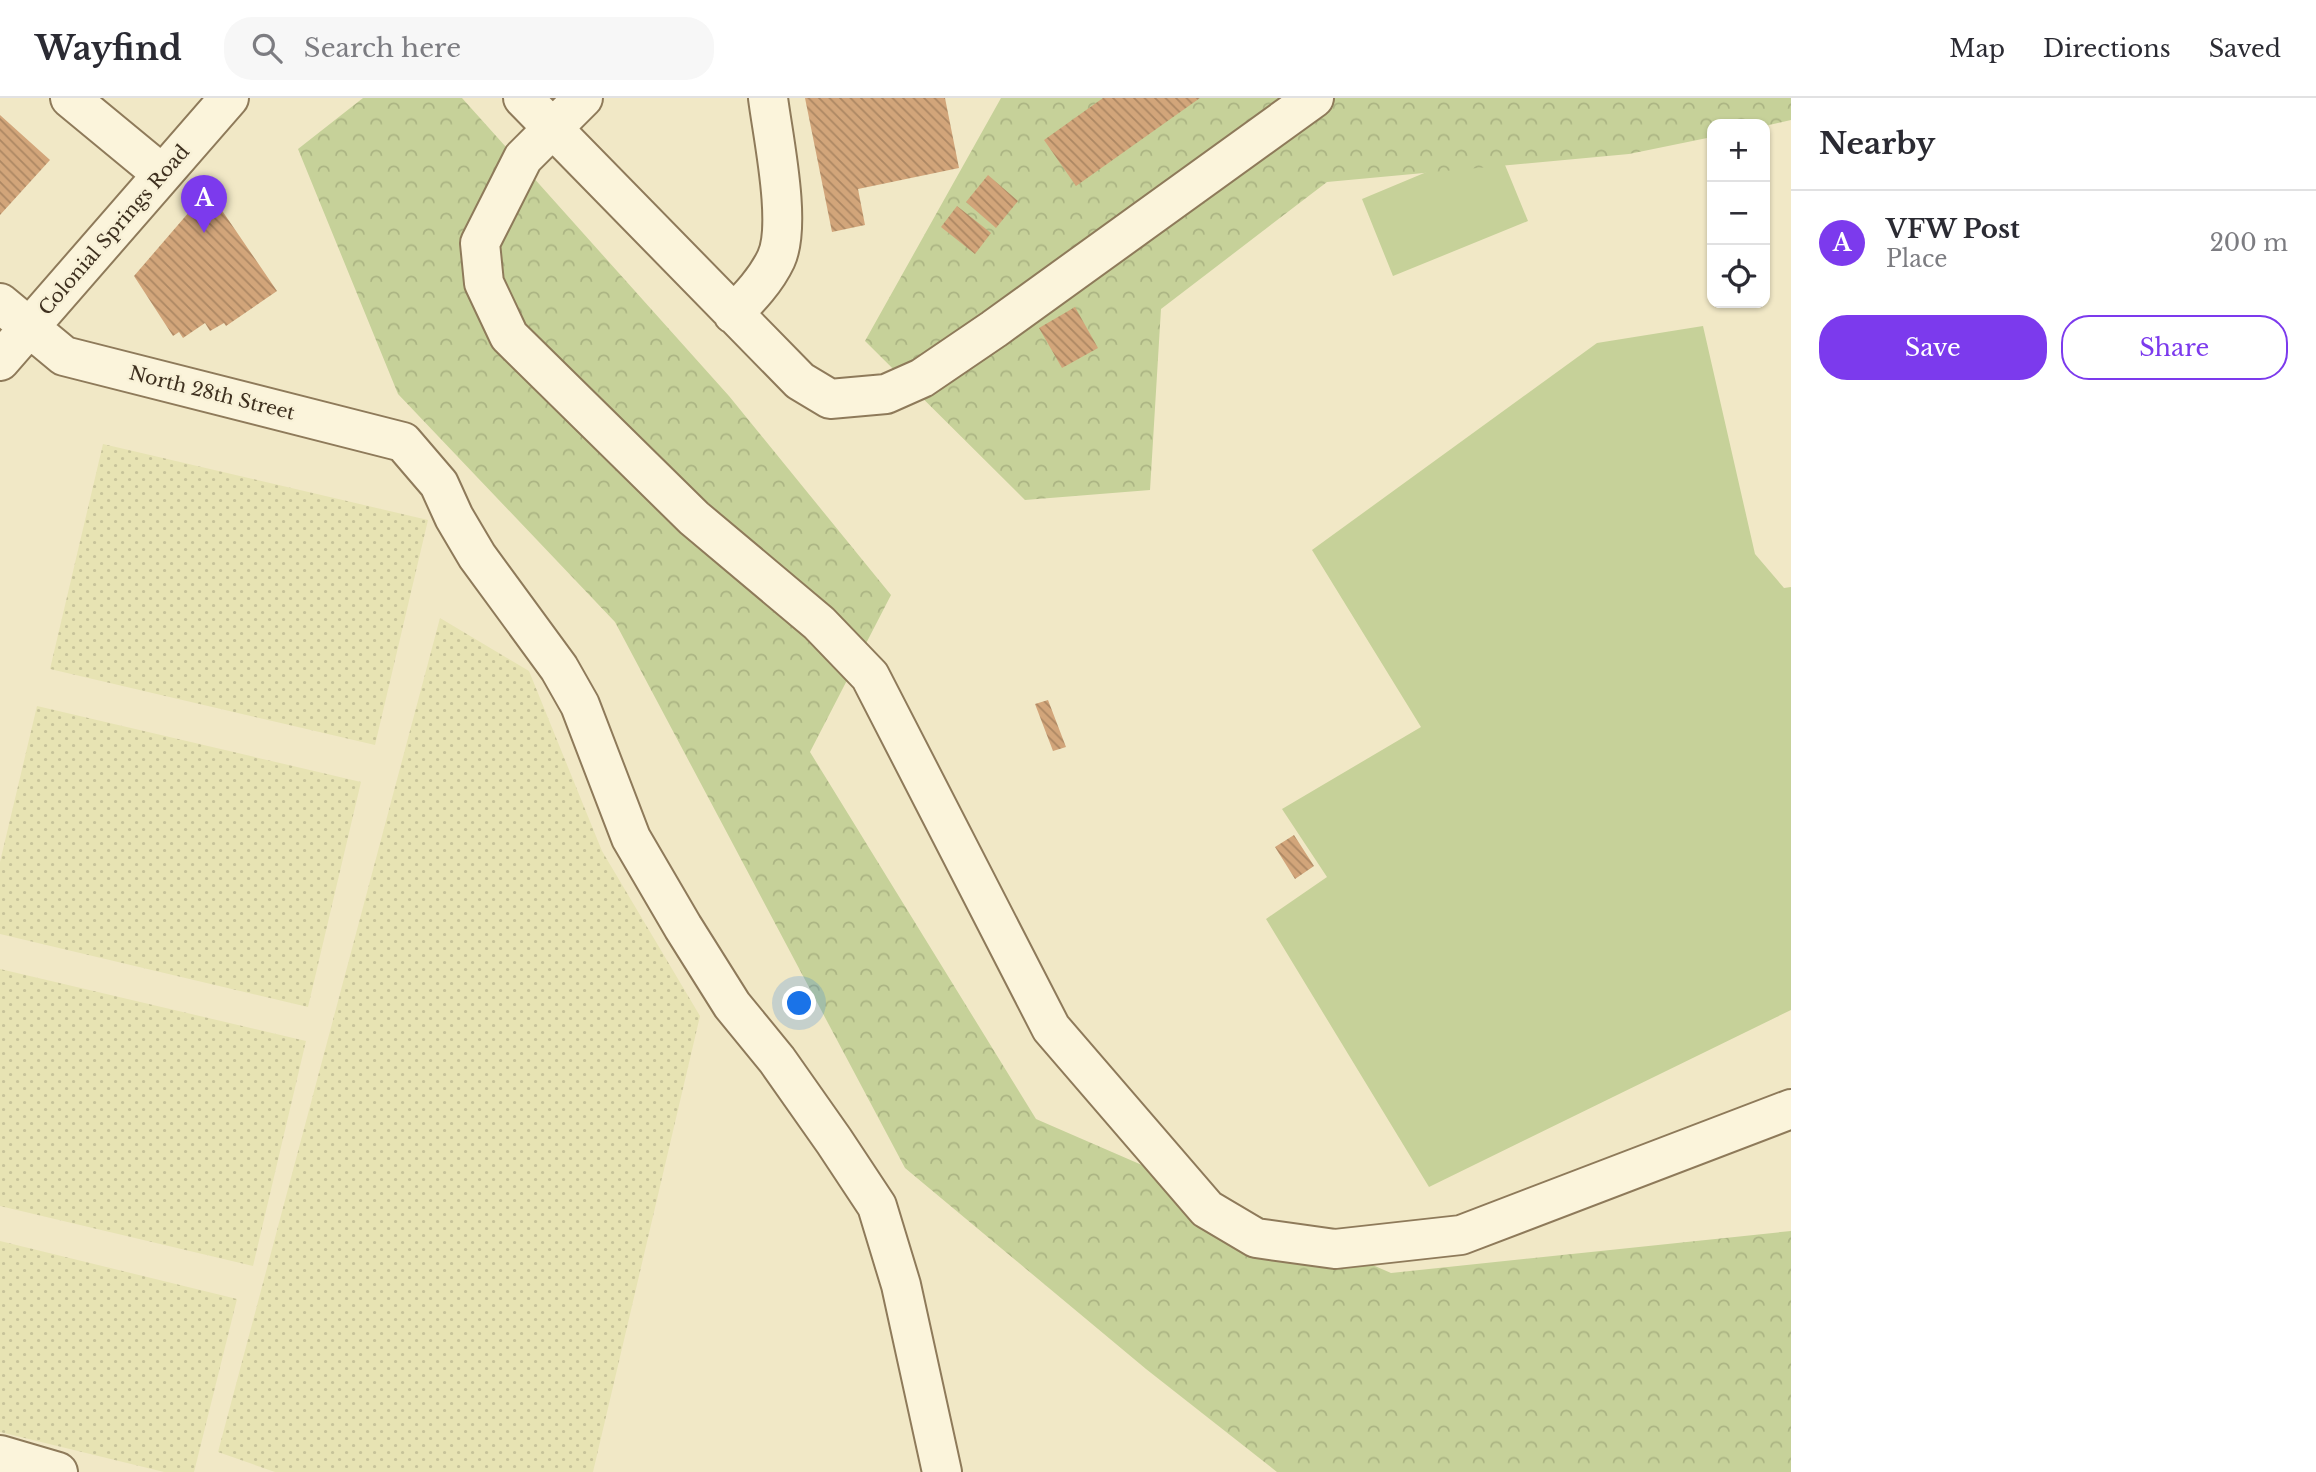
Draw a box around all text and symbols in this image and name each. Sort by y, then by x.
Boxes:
search box [224,17,714,80]
text: Wayfind [35,28,182,69]
icon: search [248,29,286,67]
text: Search here [304,32,461,64]
text: Map [1949,34,2005,63]
text: Directions [2043,34,2171,63]
text: Saved [2209,34,2281,63]
map controls [1707,119,1770,308]
button: + [1707,119,1770,182]
text: Nearby [1819,125,1935,162]
street label: Colonial Springs Road [34,140,194,320]
pin: A [181,175,227,233]
button: − [1707,182,1770,245]
text: VFW Post [1886,213,2020,245]
text: A [1833,229,1851,257]
text: 200 m [2210,229,2288,257]
button: locate [1707,245,1770,308]
text: Place [1886,245,1948,273]
button: Save [1819,315,2047,380]
button: Share [2061,315,2288,380]
street label: North 28th Street [127,361,298,425]
your location [782,986,816,1020]

